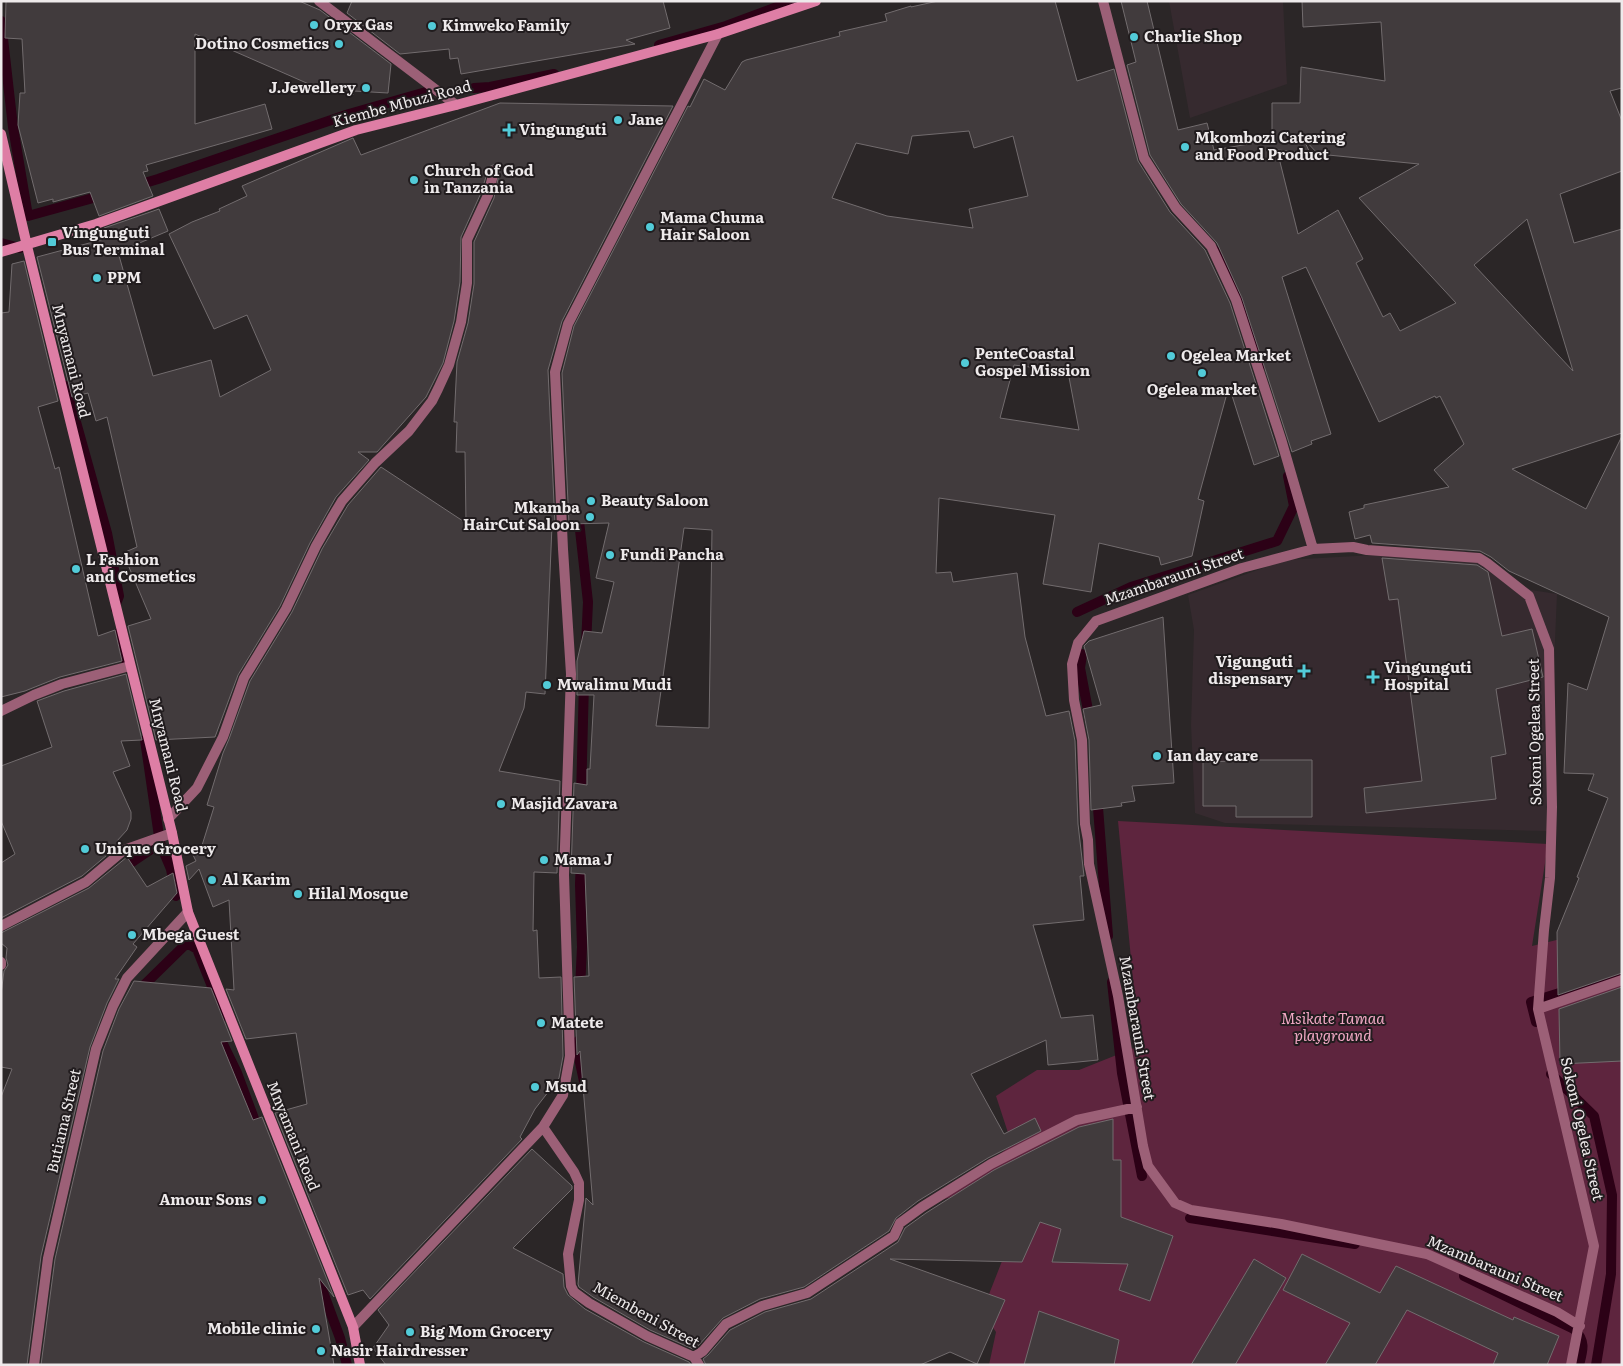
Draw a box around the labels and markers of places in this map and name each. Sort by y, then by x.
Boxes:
place label: Oryx Gas [324,12,393,35]
place label: Kimweko Family [442,13,570,36]
marker: Oryx Gas [308,19,320,31]
marker: Kimweko Family [426,20,438,32]
place label: Charlie Shop [1144,24,1242,47]
place label: Dotino Cosmetics [195,31,330,54]
marker: Charlie Shop [1128,31,1140,43]
marker: Dotino Cosmetics [333,38,345,50]
place label: J.Jewellery [269,75,357,98]
marker: J.Jewellery [360,82,372,94]
place label: Jane [628,107,664,130]
marker: Jane [612,114,624,126]
place label: Vingunguti [519,117,607,140]
marker: Vingunguti [503,124,515,136]
place label: Mkombozi Catering and Food Product [1195,125,1346,165]
marker: Mkombozi Catering and Food Product [1179,141,1191,153]
place label: Church of God in Tanzania [424,158,534,198]
marker: Church of God in Tanzania [408,174,420,186]
place label: Mama Chuma Hair Saloon [660,205,764,245]
place label: Vingunguti Bus Terminal [62,220,165,260]
marker: Mama Chuma Hair Saloon [644,221,656,233]
marker: Vingunguti Bus Terminal [46,236,58,248]
place label: PPM [107,265,142,288]
marker: PPM [91,272,103,284]
place label: PenteCoastal Gospel Mission [975,341,1091,381]
place label: Ogelea Market [1181,343,1291,366]
marker: Ogelea Market [1165,350,1177,362]
marker: PenteCoastal Gospel Mission [959,357,971,369]
marker: Ogelea market [1196,367,1208,379]
place label: Ogelea market [1147,377,1258,400]
place label: Beauty Saloon [601,488,709,511]
place label: Mkamba HairCut Saloon [463,495,581,535]
marker: Beauty Saloon [585,495,597,507]
marker: Mkamba HairCut Saloon [584,511,596,523]
place label: Fundi Pancha [620,542,724,565]
place label: L Fashion and Cosmetics [86,547,196,587]
marker: Fundi Pancha [604,549,616,561]
marker: L Fashion and Cosmetics [70,563,82,575]
place label: Vigunguti dispensary [1208,649,1294,689]
place label: Vingunguti Hospital [1384,655,1472,695]
marker: Vigunguti dispensary [1297,664,1311,678]
marker: Vingunguti Hospital [1366,670,1380,684]
place label: Mwalimu Mudi [557,672,672,695]
marker: Mwalimu Mudi [541,679,553,691]
place label: Ian day care [1167,743,1259,766]
marker: Ian day care [1151,750,1163,762]
place label: Masjid Zavara [511,791,618,814]
marker: Masjid Zavara [495,798,507,810]
place label: Unique Grocery [95,836,217,859]
marker: Unique Grocery [79,843,91,855]
place label: Mama J [554,847,613,870]
marker: Mama J [538,854,550,866]
place label: Al Karim [222,867,291,890]
marker: Al Karim [206,874,218,886]
place label: Hilal Mosque [308,881,409,904]
marker: Hilal Mosque [292,888,304,900]
place label: Mbega Guest [142,922,240,945]
marker: Mbega Guest [126,929,138,941]
place label: Matete [551,1010,604,1033]
marker: Matete [535,1017,547,1029]
place label: Msud [545,1074,587,1097]
marker: Msud [529,1081,541,1093]
place label: Amour Sons [159,1187,253,1210]
marker: Amour Sons [256,1194,268,1206]
place label: Mobile clinic [207,1316,306,1339]
place label: Big Mom Grocery [420,1319,553,1342]
marker: Mobile clinic [310,1323,322,1335]
marker: Big Mom Grocery [404,1326,416,1338]
place label: Nasir Hairdresser [331,1338,468,1361]
marker: Nasir Hairdresser [315,1345,327,1357]

